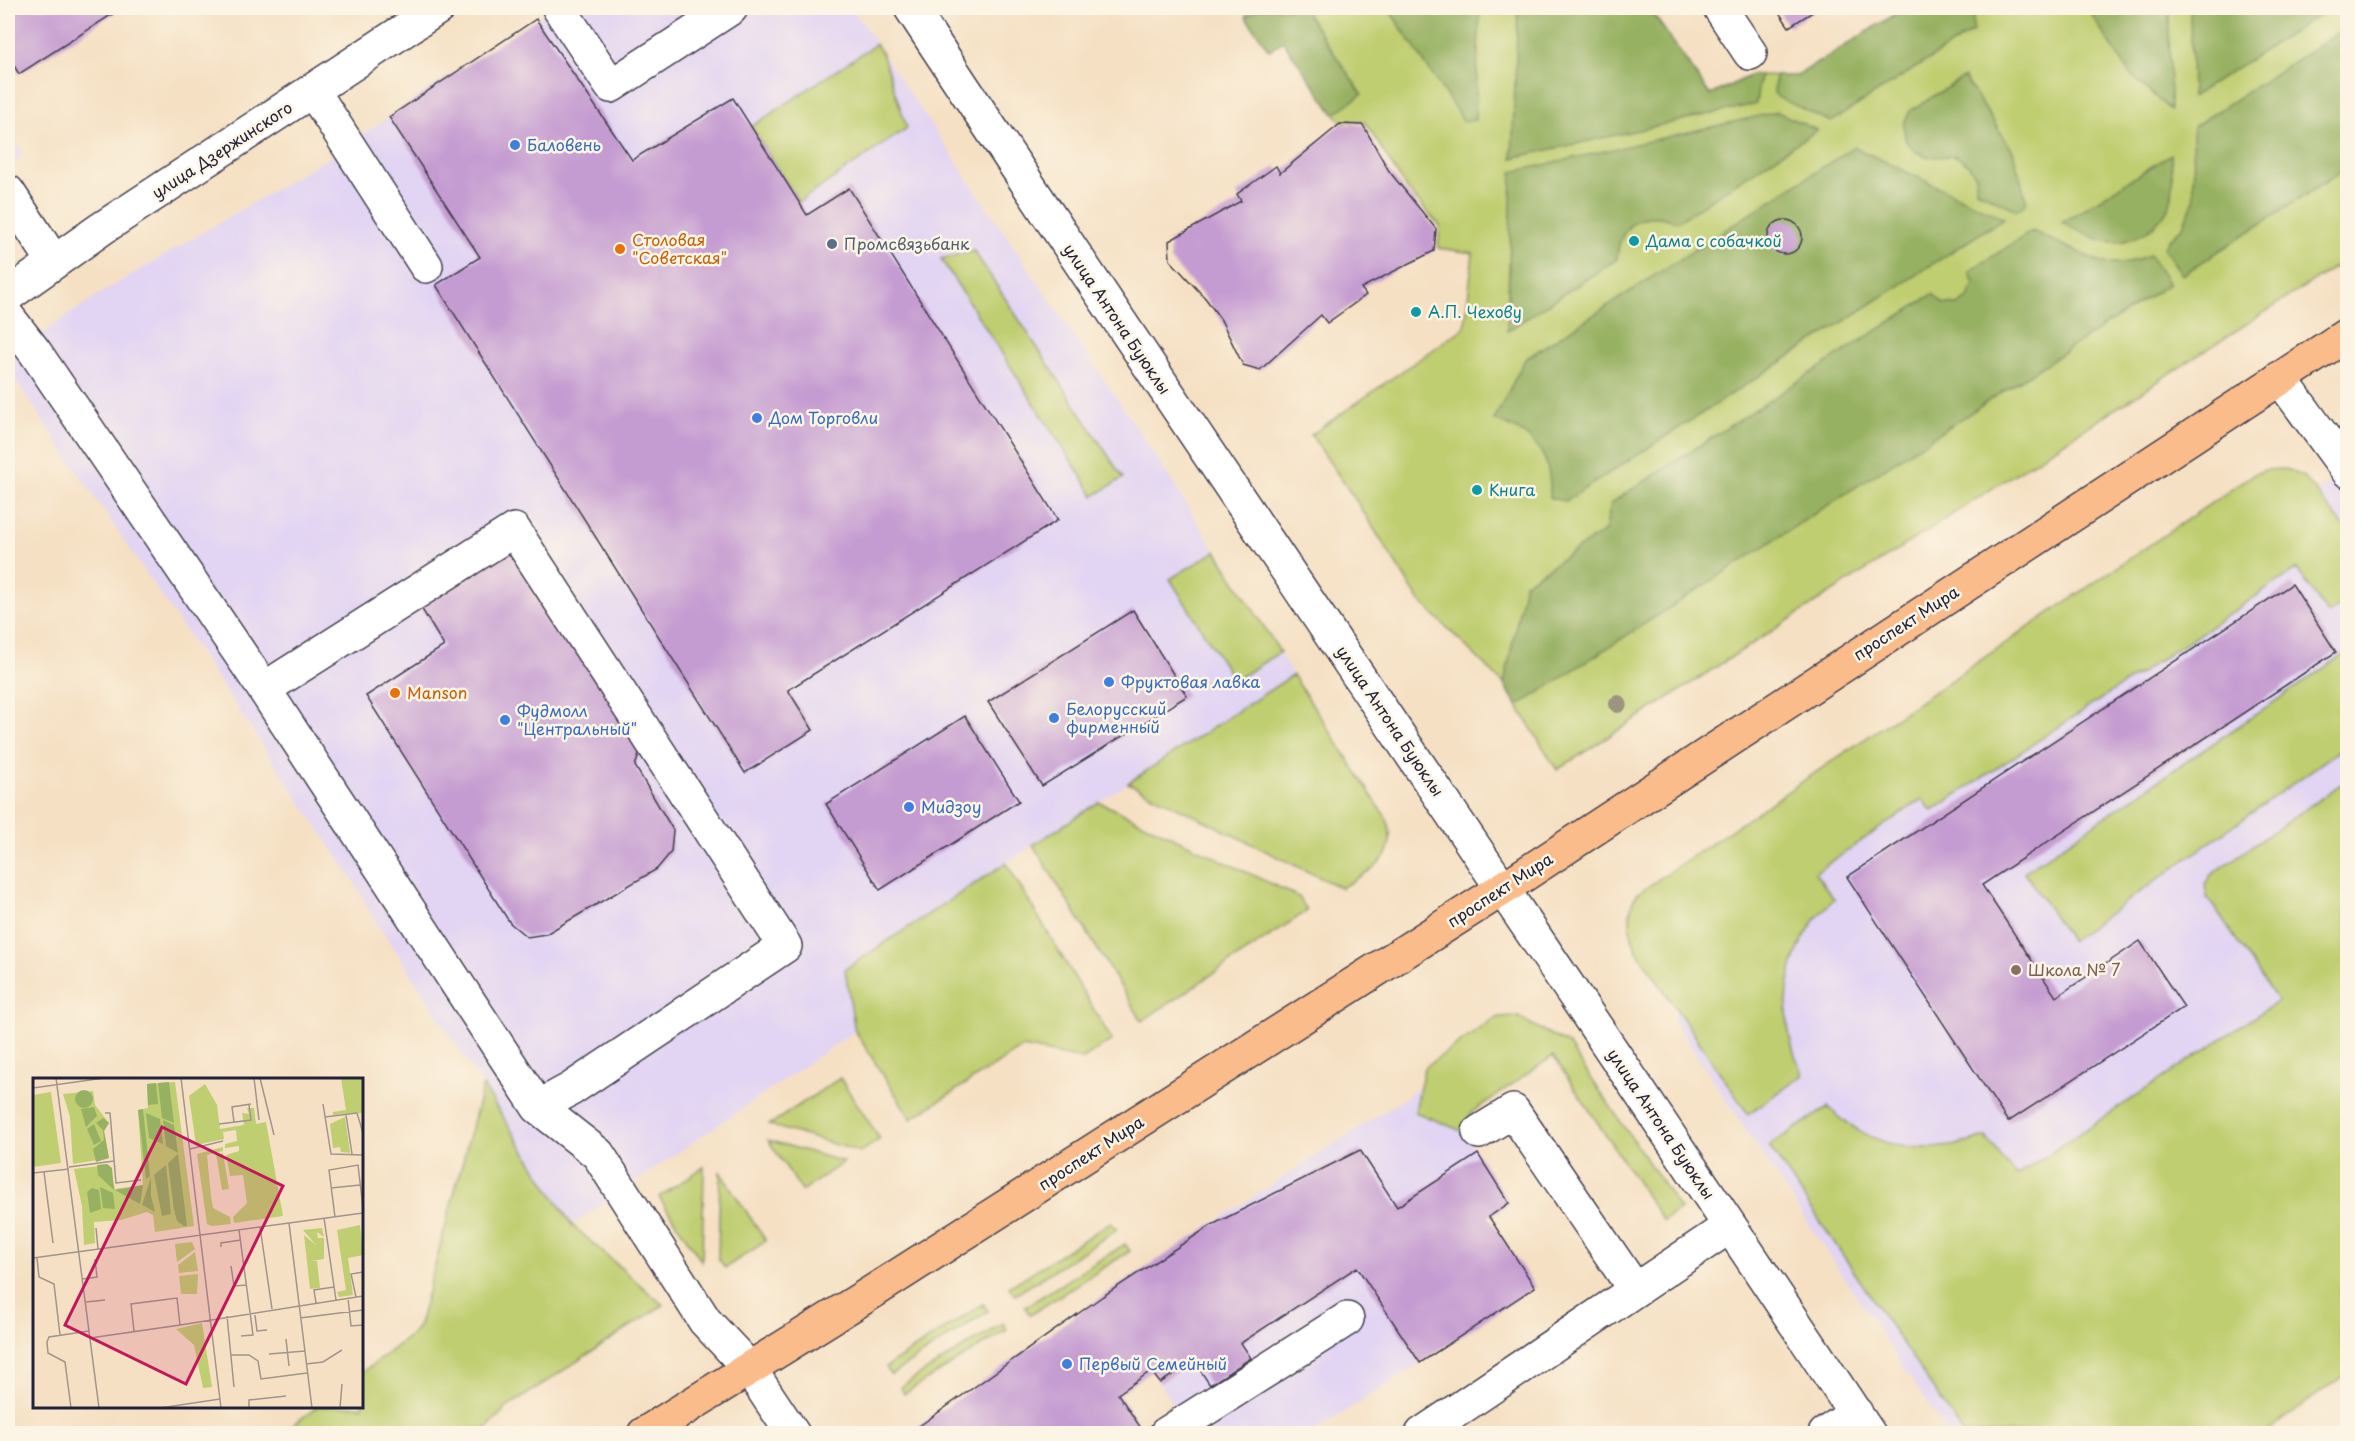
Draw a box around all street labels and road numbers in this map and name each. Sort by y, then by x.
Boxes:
street label: улица Дзержинского [146,95,297,204]
street label: улица Антона Буюклы [1058,238,1177,399]
street label: проспект Мира [1848,579,1963,665]
street label: улица Антона Буюклы [1331,640,1450,801]
street label: проспект Мира [1442,846,1557,932]
street label: улица Антона Буюклы [1602,1043,1721,1204]
street label: проспект Мира [1033,1109,1148,1195]

